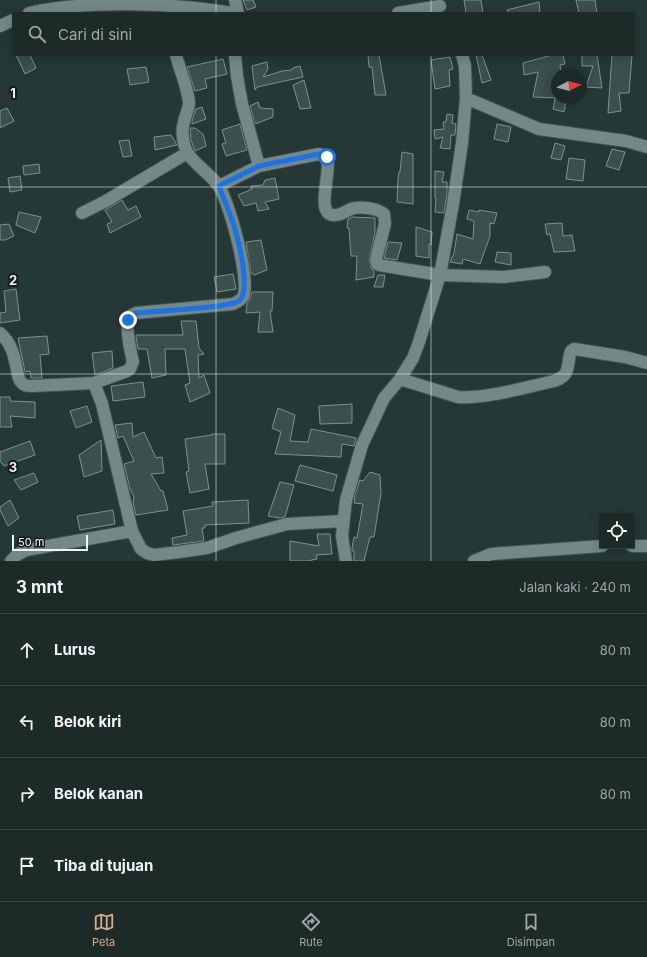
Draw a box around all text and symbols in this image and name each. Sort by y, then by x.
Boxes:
search box [12,12,635,56]
icon: search [26,23,48,45]
text: Cari di sini [58,25,132,44]
north arrow [551,68,587,104]
text: 1 [10,85,16,101]
route start [318,148,336,166]
text: 2 [9,272,17,288]
route end [119,311,137,329]
text: 3 [9,459,17,475]
map controls [599,513,635,549]
button: locate [599,513,635,549]
scale bar [12,533,88,552]
text: 50 m [18,535,44,549]
text: 3 mnt [16,577,63,597]
text: Jalan kaki · 240 m [519,579,631,595]
icon: ahead [16,639,38,661]
text: Lurus [54,640,96,659]
text: 80 m [600,642,631,658]
icon: left [16,711,38,733]
text: Belok kiri [54,712,121,731]
text: 80 m [600,714,631,730]
icon: right [16,783,38,805]
text: Belok kanan [54,784,143,803]
text: 80 m [600,786,631,802]
icon: arrive [16,855,38,877]
text: Tiba di tujuan [54,856,153,875]
tab: Peta [92,911,115,949]
tab: Rute [299,911,323,949]
tab: Disimpan [507,911,555,949]

